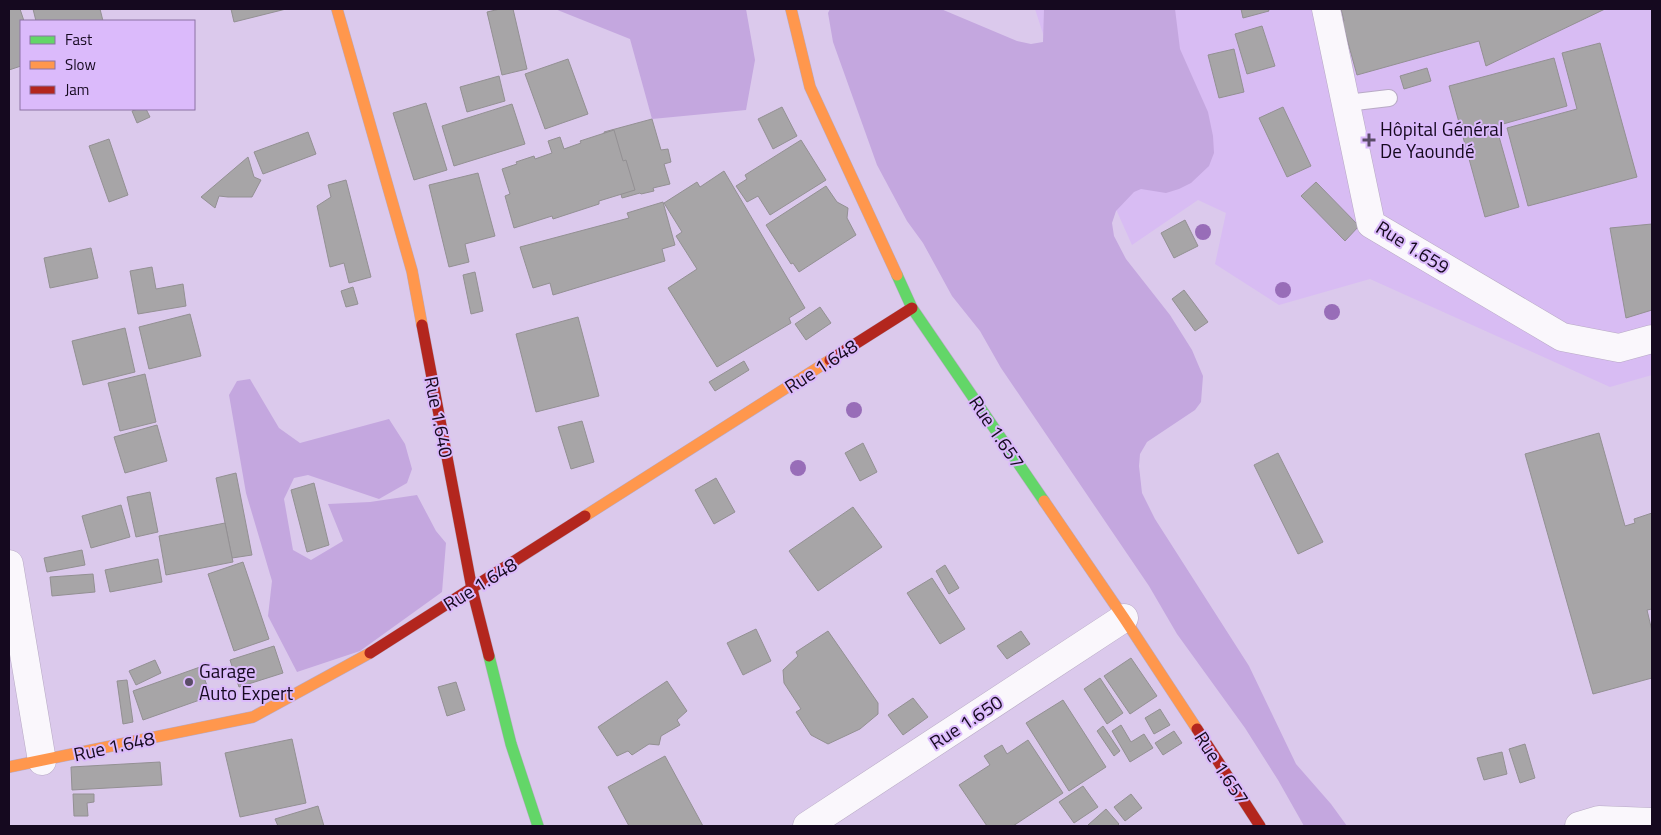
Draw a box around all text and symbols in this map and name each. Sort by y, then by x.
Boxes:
legend [20,20,195,110]
text: Fast [65,28,93,51]
text: Slow [65,53,96,76]
text: Jam [65,78,89,101]
place label: Hôpital Général De Yaoundé [1380,114,1503,165]
marker: Hôpital Général De Yaoundé [1362,133,1376,147]
street label: Rue 1.659 [1371,213,1456,281]
street label: Rue 1.648 [778,331,863,400]
street label: Rue 1.640 [417,374,462,460]
street label: Rue 1.657 [962,390,1032,474]
street label: Rue 1.648 [437,549,523,618]
place label: Garage Auto Expert [199,656,294,707]
marker: Garage Auto Expert [183,676,195,688]
street label: Rue 1.650 [923,687,1008,756]
street label: Rue 1.648 [71,723,157,768]
street label: Rue 1.657 [1188,725,1257,810]

